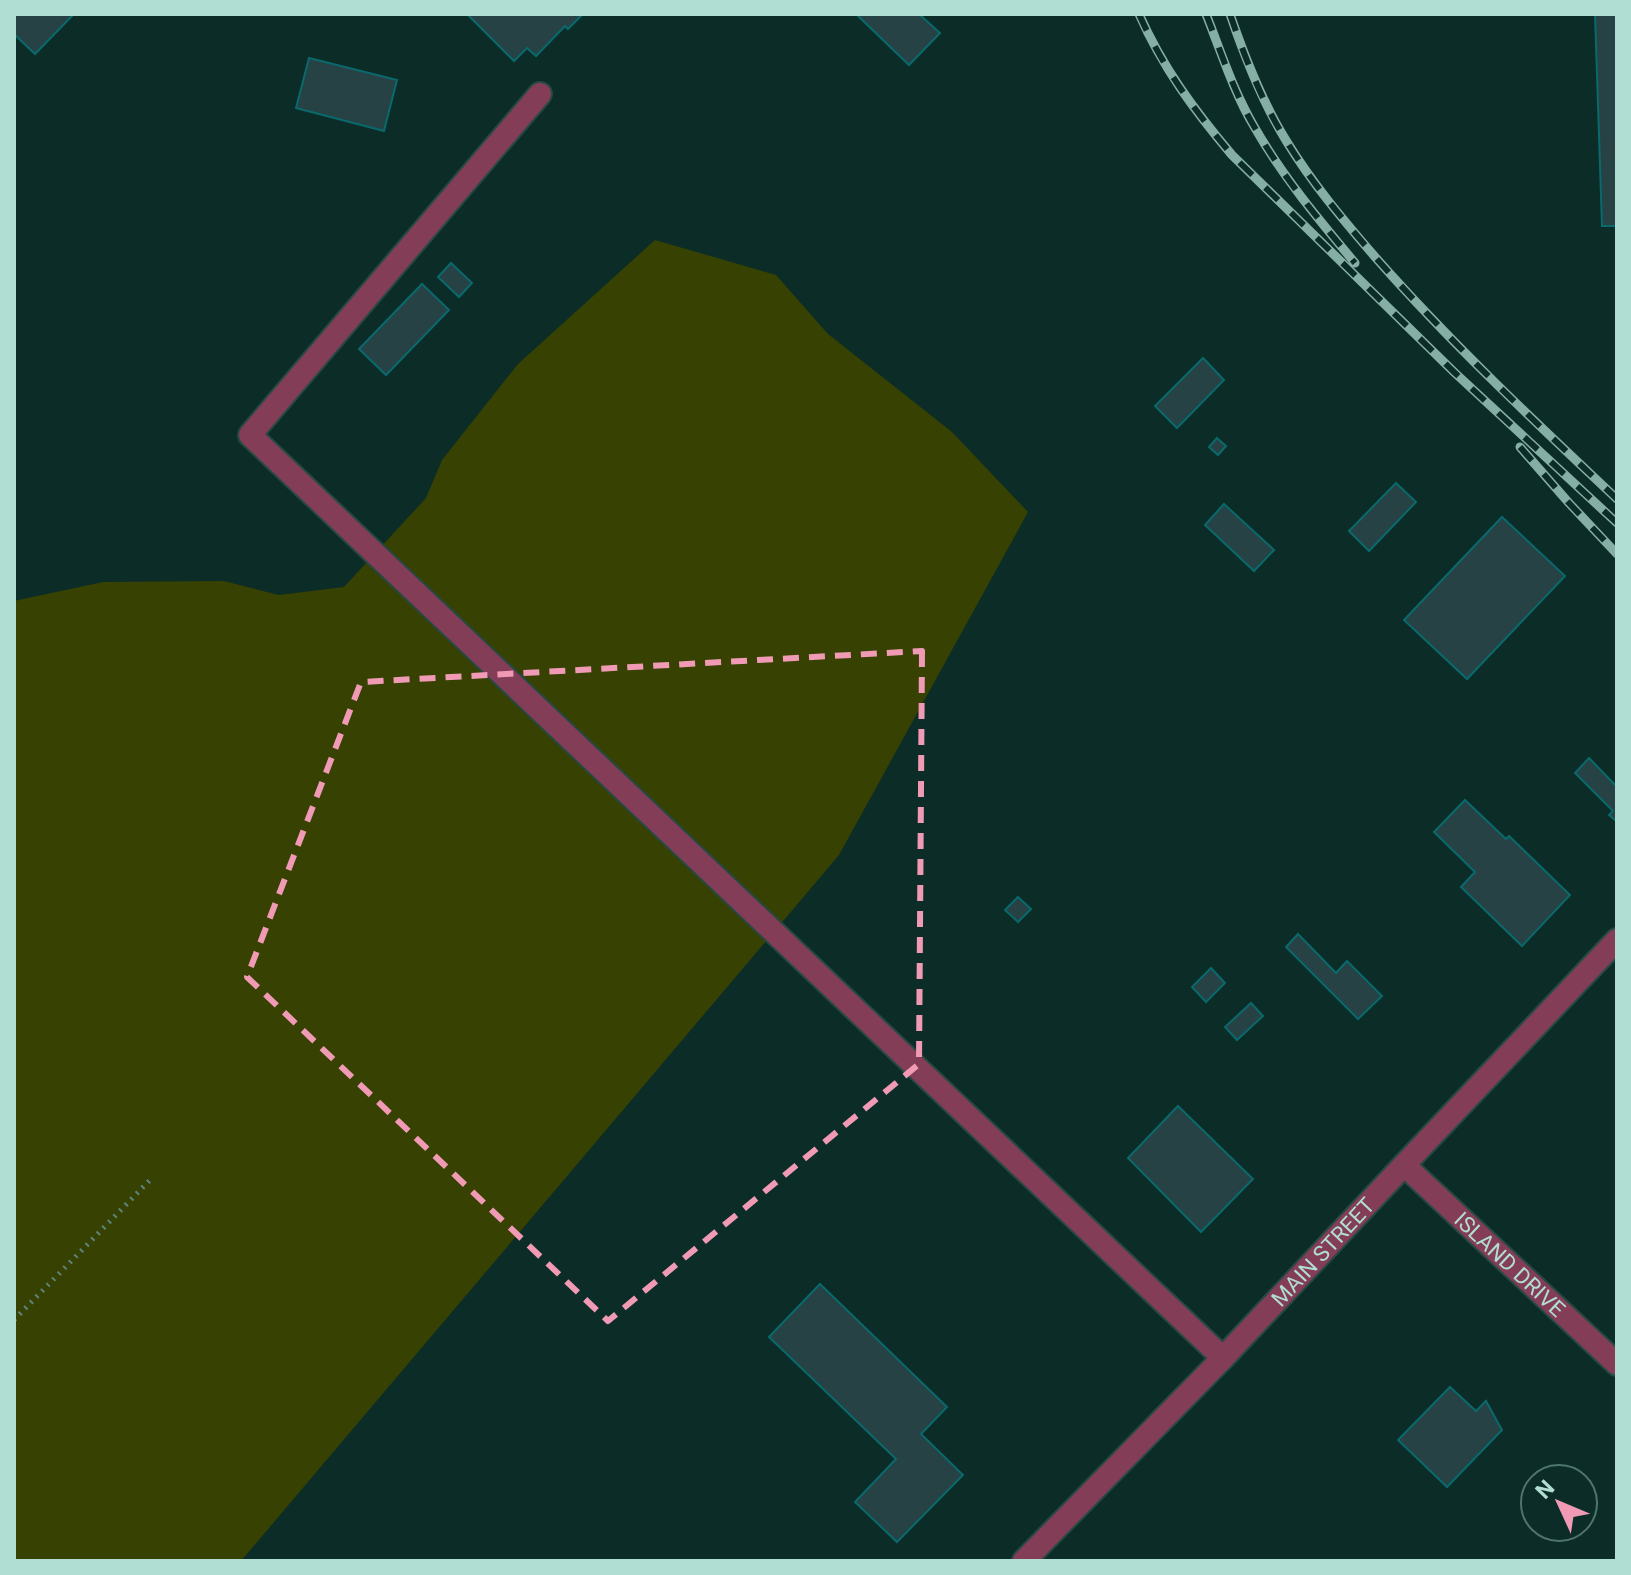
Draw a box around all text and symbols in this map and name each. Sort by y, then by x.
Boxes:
street label: MAIN STREET [1266,1192,1379,1311]
street label: ISLAND DRIVE [1450,1207,1570,1322]
north arrow [1519,1463,1599,1543]
text: N [1531,1475,1559,1504]

